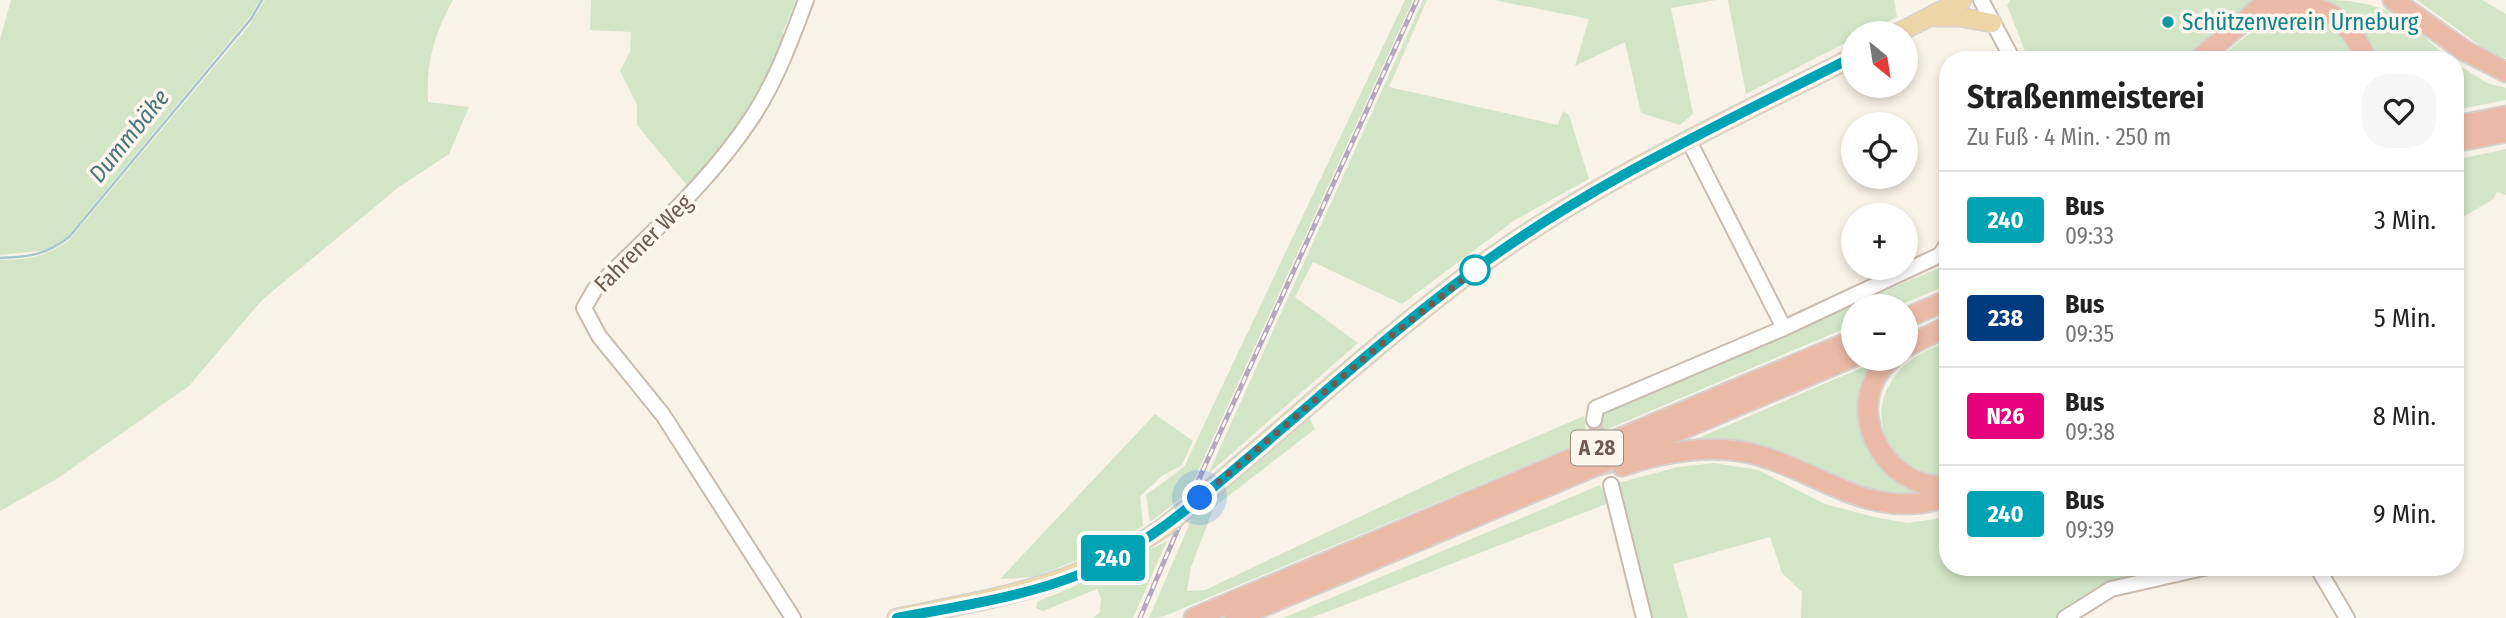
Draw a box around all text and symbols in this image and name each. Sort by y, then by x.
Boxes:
place label: Schützenverein Urneburg [2182,8,2419,36]
marker: Schützenverein Urneburg [2160,14,2176,30]
north arrow [1841,21,1918,98]
map controls [1841,21,1918,371]
button: heart [2362,74,2436,148]
text: Straßenmeisterei [1967,77,2205,117]
water label: Dummbäke [83,84,175,188]
button: locate [1841,112,1918,189]
text: Zu Fuß · 4 Min. · 250 m [1967,123,2171,151]
street label: Fahrener Weg [588,188,698,298]
text: Bus [2065,191,2104,222]
button: + [1841,203,1918,280]
text: 3 Min. [2374,205,2436,236]
text: 240 [1987,206,2024,234]
text: 09:33 [2065,222,2114,250]
unlabelled marker [1460,255,1490,285]
text: Bus [2065,289,2104,320]
button: − [1841,294,1918,371]
text: 5 Min. [2374,303,2436,334]
text: 238 [1988,304,2023,332]
text: 09:35 [2065,320,2114,348]
text: Bus [2065,387,2104,418]
text: 8 Min. [2373,401,2436,432]
text: N26 [1986,402,2025,430]
text: 09:38 [2065,418,2115,446]
road number: A 28 [1571,430,1623,466]
your location [1182,480,1217,515]
text: Bus [2065,485,2104,516]
text: 9 Min. [2373,499,2436,530]
text: 240 [1987,500,2024,528]
text: 09:39 [2065,516,2114,544]
line badge: 240 [1073,535,1153,581]
text: 240 [1095,544,1131,572]

